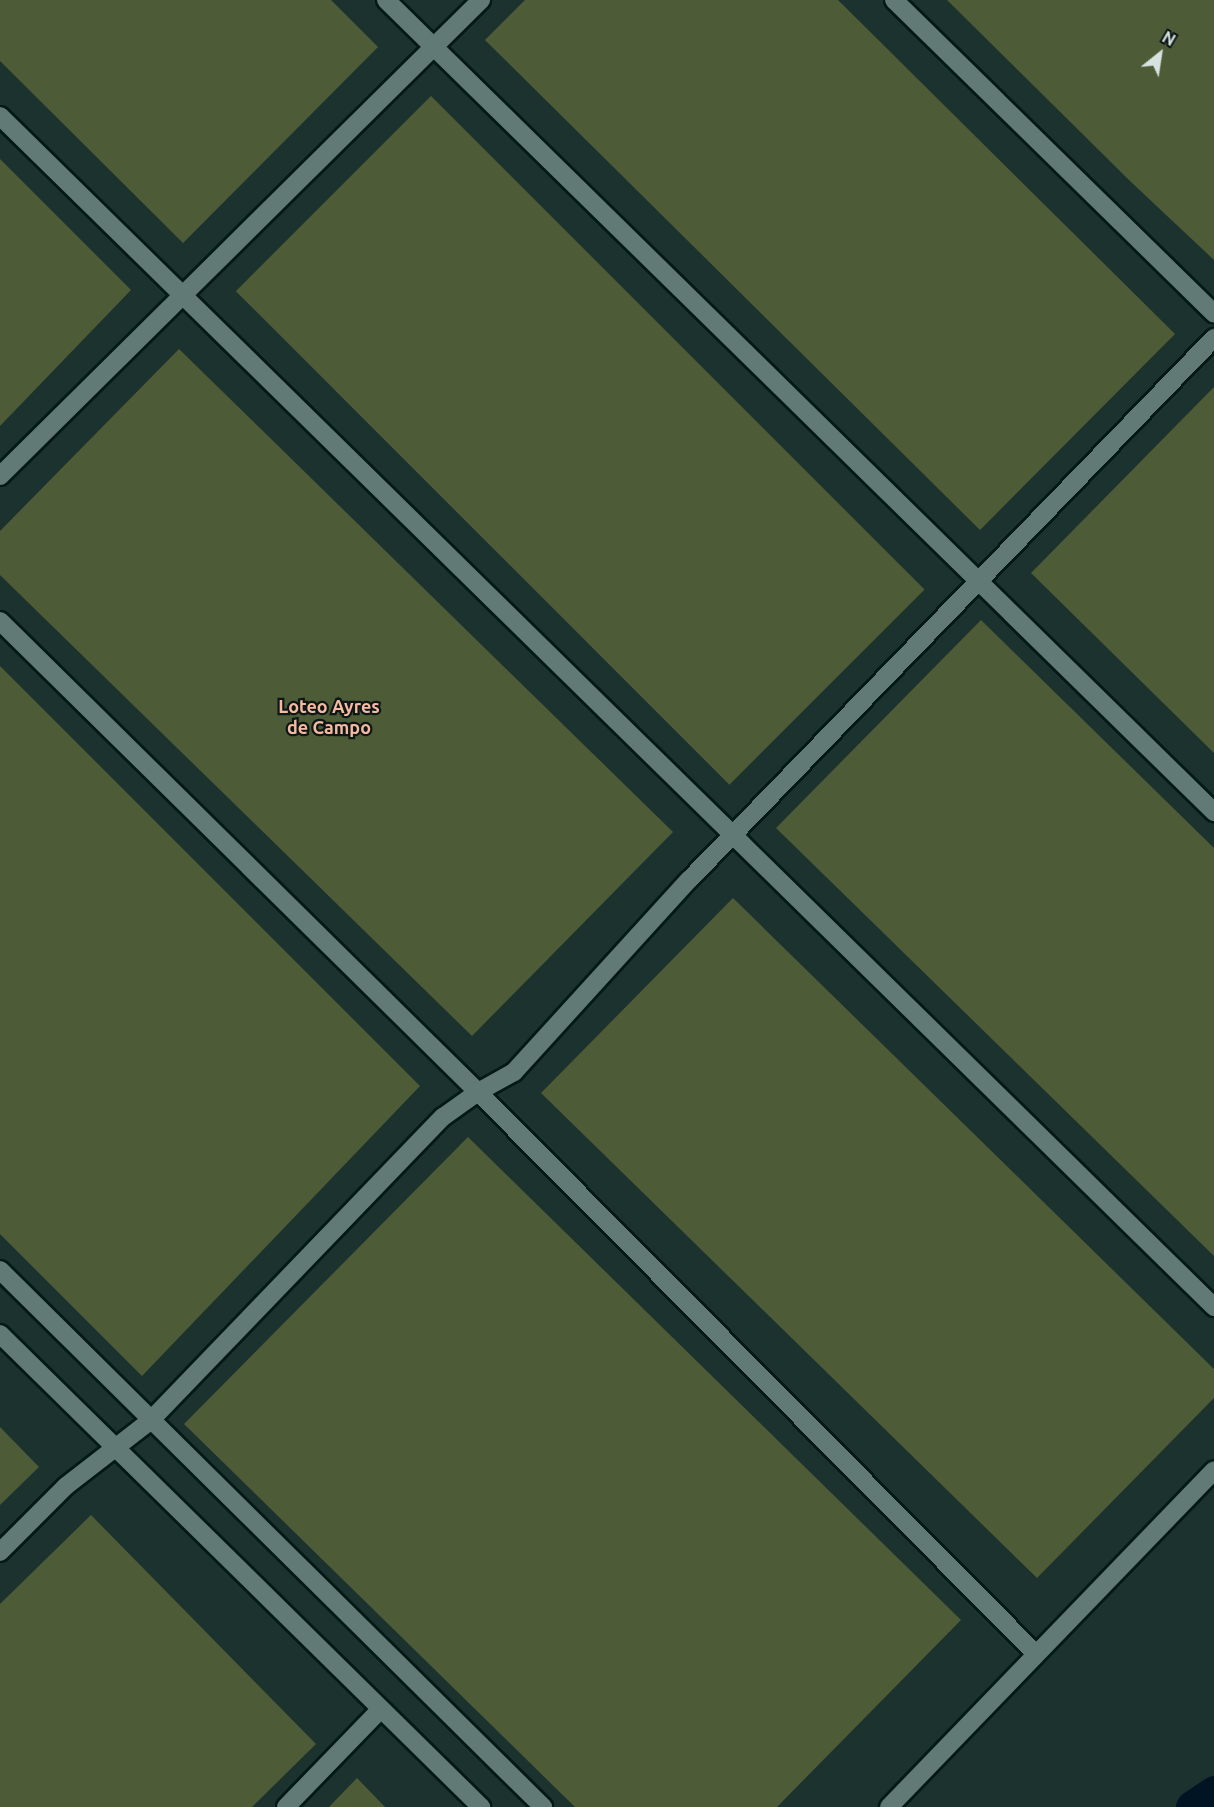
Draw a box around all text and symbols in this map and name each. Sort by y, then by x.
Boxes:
north arrow [1130,24,1190,84]
text: N [1159,28,1179,49]
district label: Loteo Ayres de Campo [278,696,380,738]

